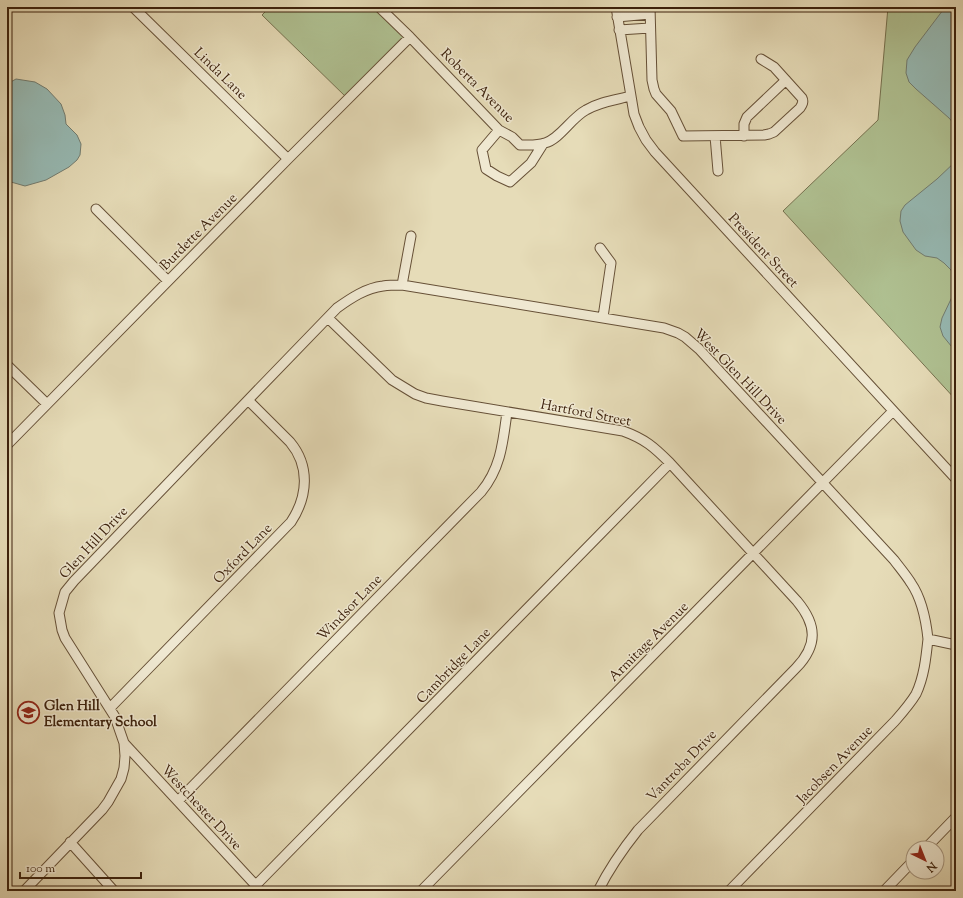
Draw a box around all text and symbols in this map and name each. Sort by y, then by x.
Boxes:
street label: Linda Lane [188,44,251,105]
street label: Roberta Avenue [435,45,518,128]
street label: Burdette Avenue [156,189,243,276]
street label: President Street [723,210,802,293]
street label: West Glen Hill Drive [688,325,791,430]
street label: Hartford Street [539,395,633,433]
street label: Glen Hill Drive [56,503,133,584]
street label: Oxford Lane [209,520,278,589]
street label: Windsor Lane [313,571,387,646]
street label: Armitage Avenue [605,598,694,687]
street label: Cambridge Lane [413,624,496,709]
place label: Glen Hill Elementary School [44,697,157,733]
school or university icon: Glen Hill Elementary School [15,700,41,726]
street label: Jacobsen Avenue [792,722,878,810]
street label: Vantroba Drive [643,726,722,807]
street label: Westchester Drive [156,761,246,856]
north arrow [905,840,945,880]
scale bar [20,854,141,880]
text: N [922,857,941,876]
text: 100 m [26,860,55,878]

